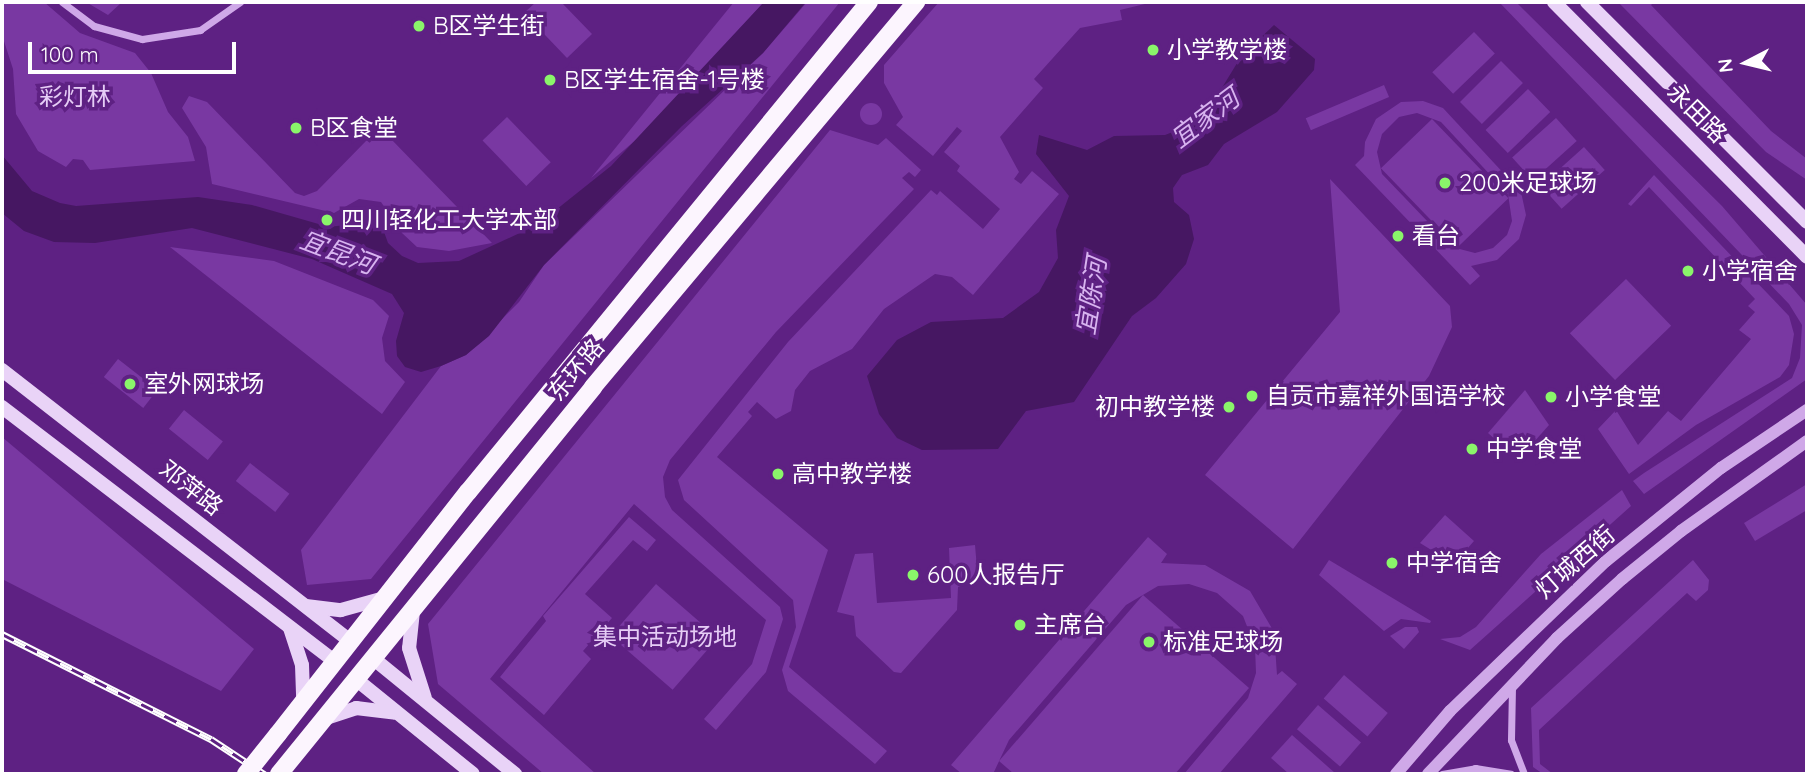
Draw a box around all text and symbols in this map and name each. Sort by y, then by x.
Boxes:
place label: B区学生街 [433,12,545,40]
marker: B区学生街 [411,18,427,34]
scale bar [32,28,240,72]
north arrow [1711,28,1781,98]
place label: 小学教学楼 [1167,36,1287,64]
text: 100 m [41,41,99,67]
marker: 小学教学楼 [1145,42,1161,58]
text: N [1712,57,1738,74]
place label: B区学生宿舍-1号楼 [564,66,765,94]
marker: B区学生宿舍-1号楼 [542,72,558,88]
street label: 永田路 [1661,77,1733,149]
water label: 宜家河 [1164,82,1246,154]
park label: 彩灯林 [39,83,111,111]
place label: B区食堂 [310,114,398,142]
marker: B区食堂 [288,120,304,136]
place label: 200米足球场 [1459,169,1597,197]
marker: 200米足球场 [1437,175,1453,191]
place label: 四川轻化工大学本部 [341,206,557,234]
marker: 四川轻化工大学本部 [319,212,335,228]
place label: 看台 [1412,222,1460,250]
water label: 宜昆河 [296,223,380,281]
marker: 看台 [1390,228,1406,244]
water label: 宜陈河 [1069,255,1113,337]
place label: 小学宿舍 [1702,257,1798,285]
marker: 小学宿舍 [1680,263,1696,279]
street label: 东环路 [542,333,610,407]
place label: 室外网球场 [144,370,264,398]
marker: 室外网球场 [122,376,138,392]
place label: 自贡市嘉祥外国语学校 [1266,382,1506,410]
place label: 小学食堂 [1565,383,1661,411]
marker: 自贡市嘉祥外国语学校 [1244,388,1260,404]
marker: 小学食堂 [1543,389,1559,405]
place label: 初中教学楼 [1095,393,1215,421]
marker: 初中教学楼 [1221,399,1237,415]
place label: 中学食堂 [1486,435,1582,463]
marker: 中学食堂 [1464,441,1480,457]
street label: 邓萍路 [154,454,228,522]
place label: 高中教学楼 [792,460,912,488]
marker: 高中教学楼 [770,466,786,482]
street label: 灯城西街 [1529,520,1621,604]
place label: 中学宿舍 [1406,549,1502,577]
marker: 中学宿舍 [1384,555,1400,571]
place label: 600人报告厅 [927,561,1064,589]
marker: 600人报告厅 [905,567,921,583]
place label: 主席台 [1034,611,1106,639]
marker: 主席台 [1012,617,1028,633]
park label: 集中活动场地 [593,623,737,651]
place label: 标准足球场 [1163,628,1283,656]
marker: 标准足球场 [1141,634,1157,650]

